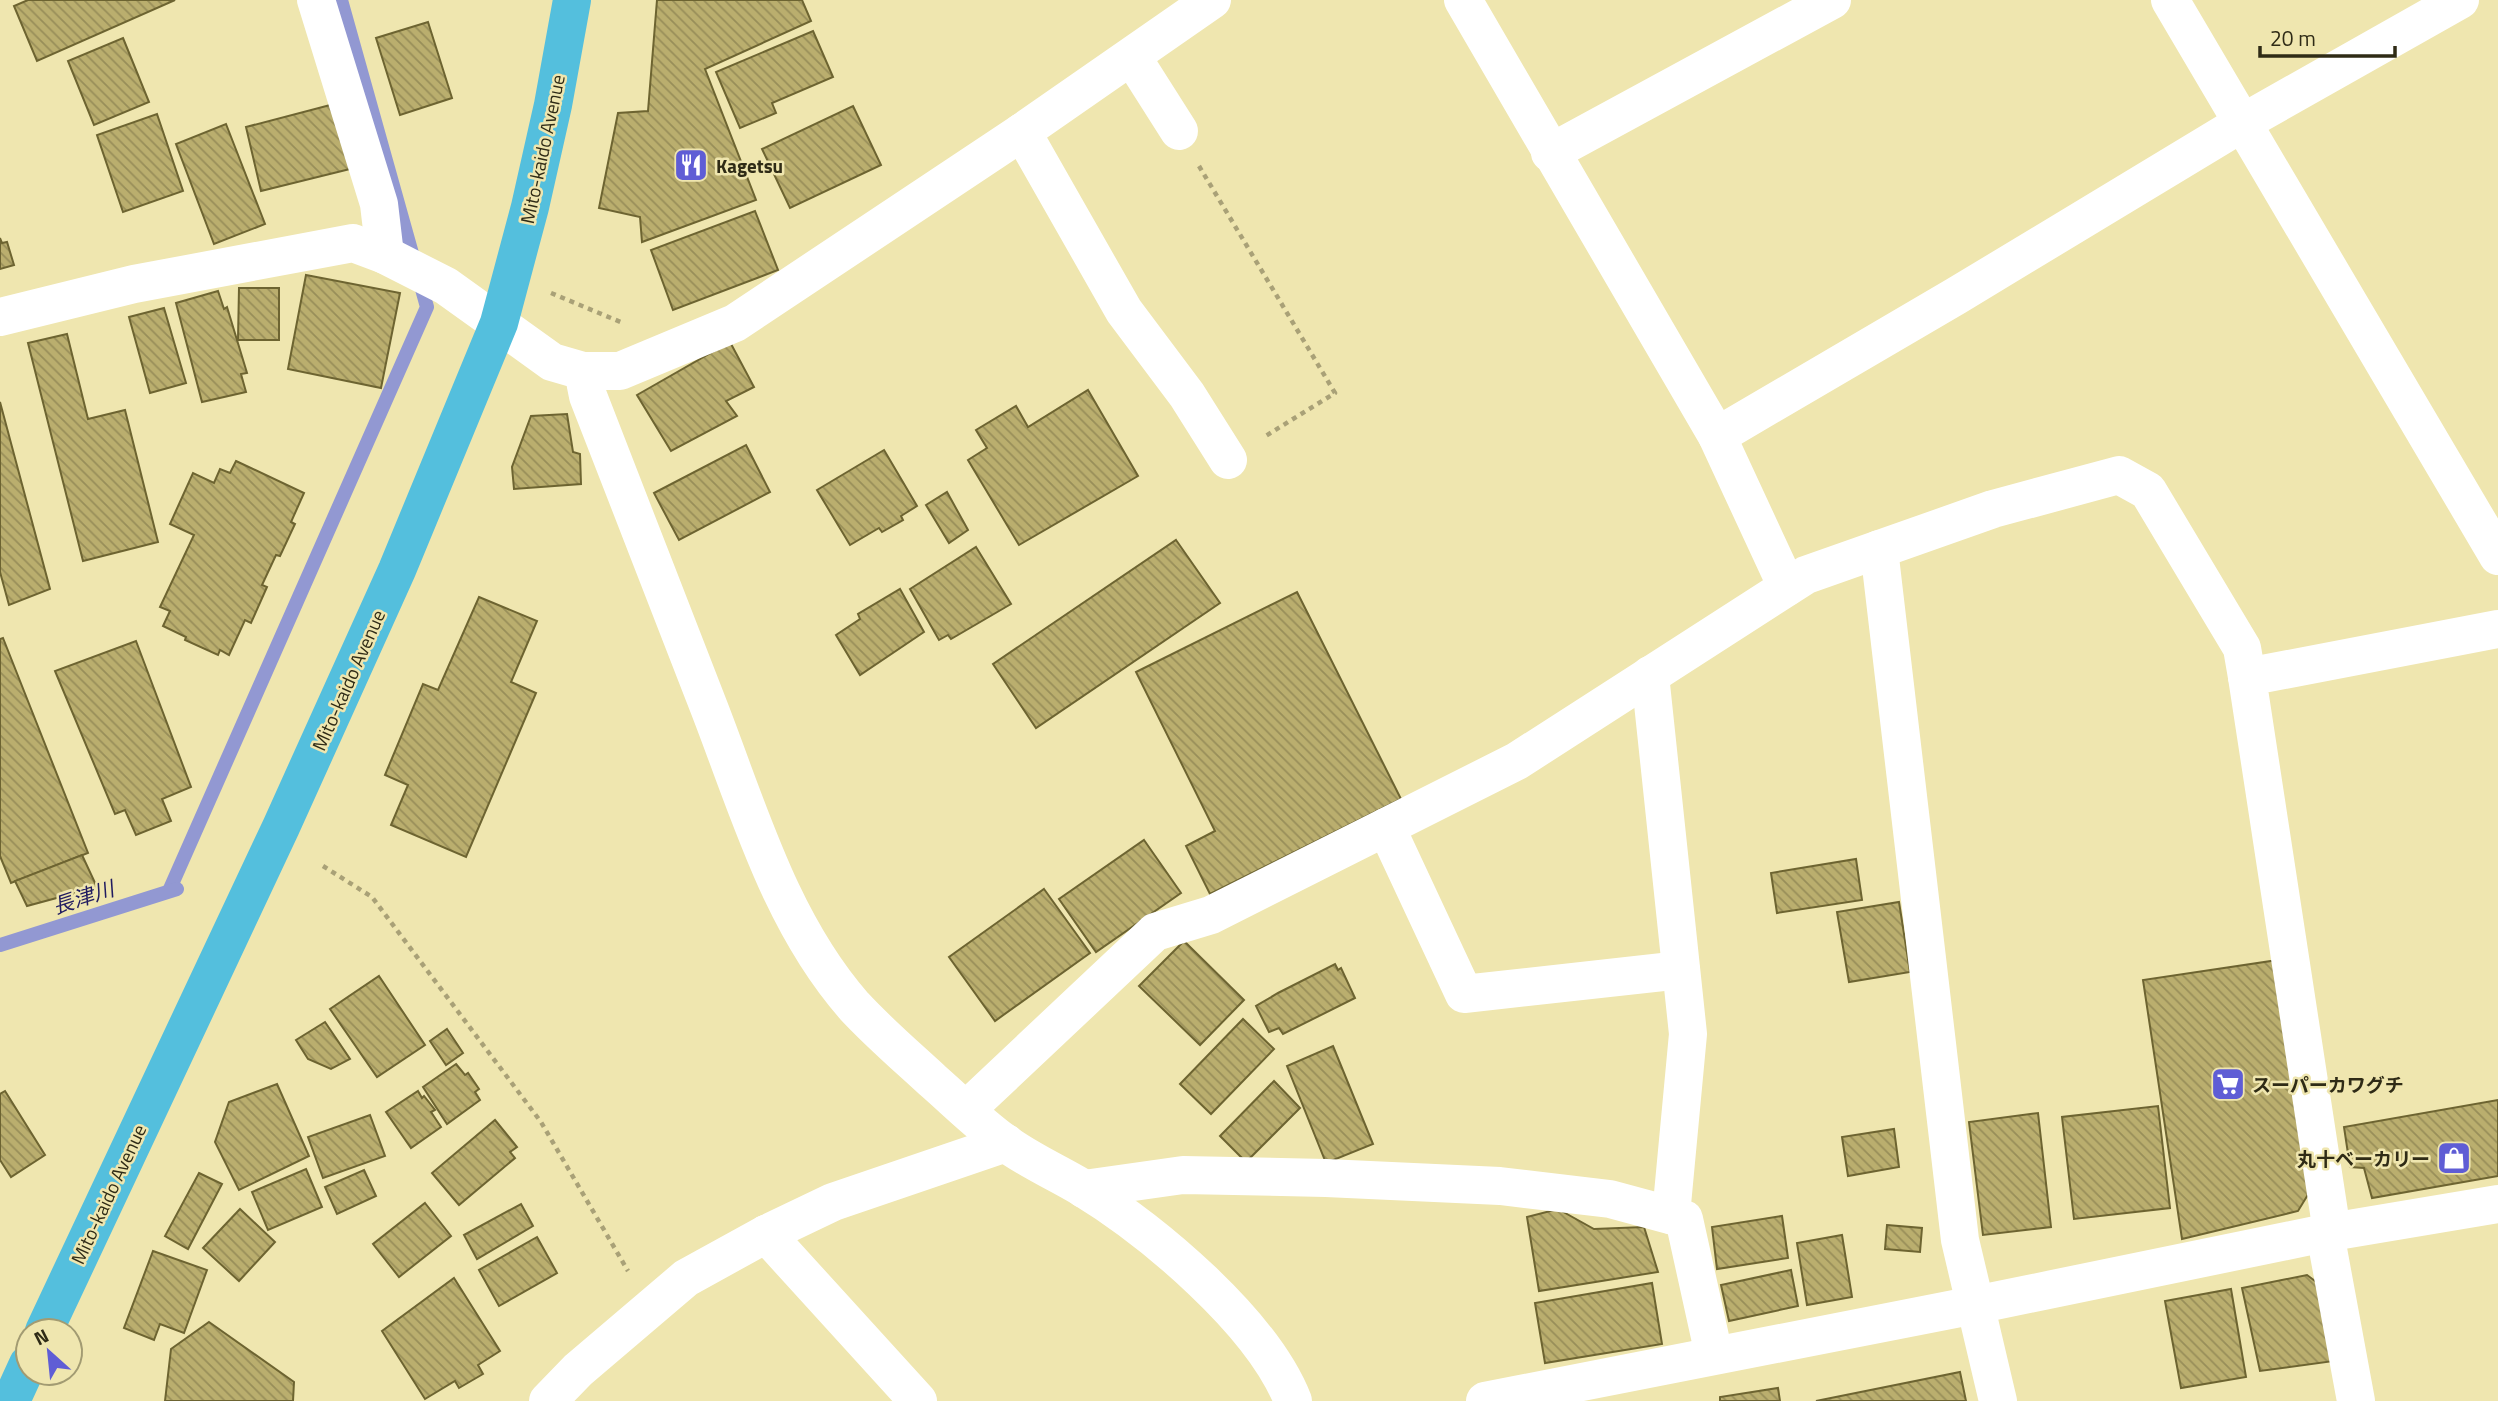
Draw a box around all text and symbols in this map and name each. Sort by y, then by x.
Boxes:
scale bar [2260,14,2395,58]
text: 20 m [2270,22,2316,54]
street label: Mito-kaido Avenue [512,72,572,226]
restaurant icon: Kagetsu [672,146,710,184]
place label: Kagetsu [716,151,783,180]
street label: Mito-kaido Avenue [304,605,392,755]
water label: 長津川 [48,871,120,922]
supermarket icon: スーパーカワグチ [2209,1065,2247,1103]
place label: スーパーカワグチ [2252,1070,2404,1099]
street label: Mito-kaido Avenue [63,1119,153,1269]
shop icon: 丸十ベーカリー [2435,1139,2473,1177]
place label: 丸十ベーカリー [2297,1144,2430,1173]
north arrow [14,1317,84,1387]
text: N [29,1320,54,1352]

